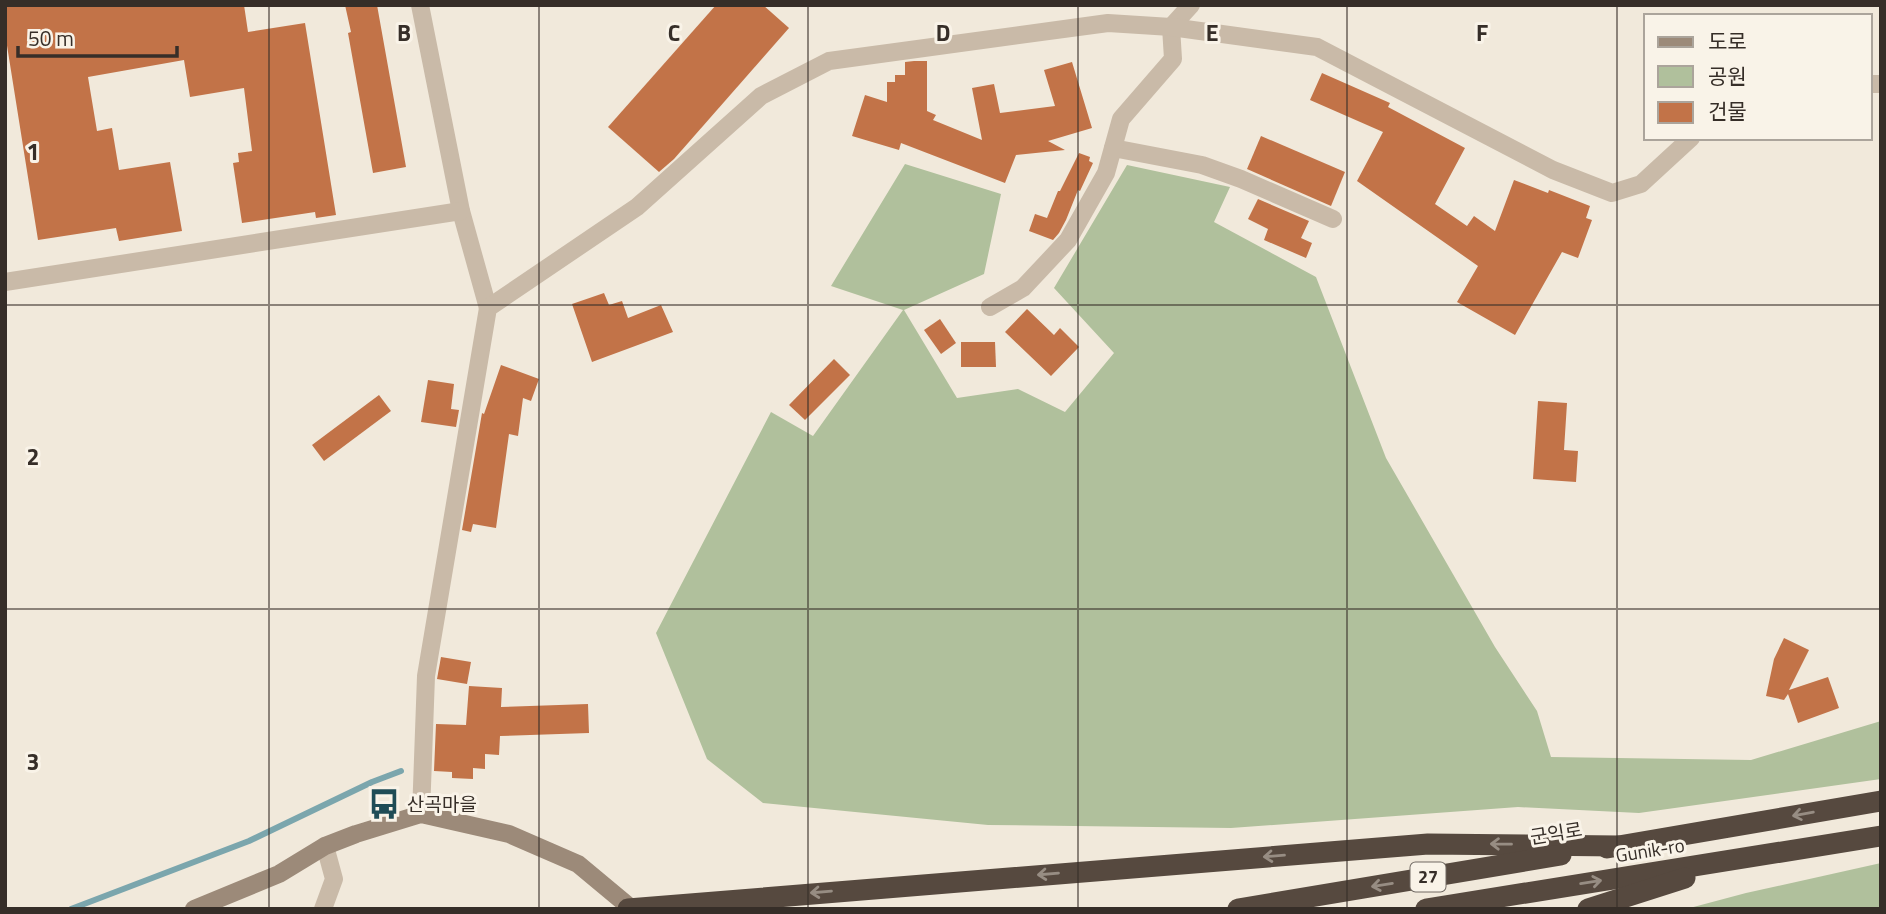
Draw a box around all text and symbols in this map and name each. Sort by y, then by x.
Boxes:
scale bar [18,14,177,58]
legend [1644,14,1872,140]
text: B [397,15,411,50]
text: C [668,15,680,50]
text: D [936,15,950,50]
text: E [1206,15,1218,50]
text: F [1476,15,1488,50]
text: 50 m [28,22,74,54]
text: 도로 [1708,25,1747,57]
text: 공원 [1708,60,1747,92]
text: 건물 [1708,95,1747,127]
text: 1 [27,134,39,169]
text: 2 [27,439,39,474]
text: 3 [27,744,39,779]
bus stop icon: 산곡마을 [367,787,401,821]
place label: 산곡마을 [407,789,477,818]
one-way arrow [1792,808,1815,821]
street label: 군익로 [1528,814,1584,851]
street label: Gunik-ro [1613,830,1686,869]
one-way arrow [1490,838,1513,851]
one-way arrow [1264,850,1286,863]
road number: 27 [1410,862,1446,892]
one-way arrow [1037,868,1059,881]
one-way arrow [1579,875,1601,888]
one-way arrow [1371,879,1394,892]
one-way arrow [810,886,833,899]

